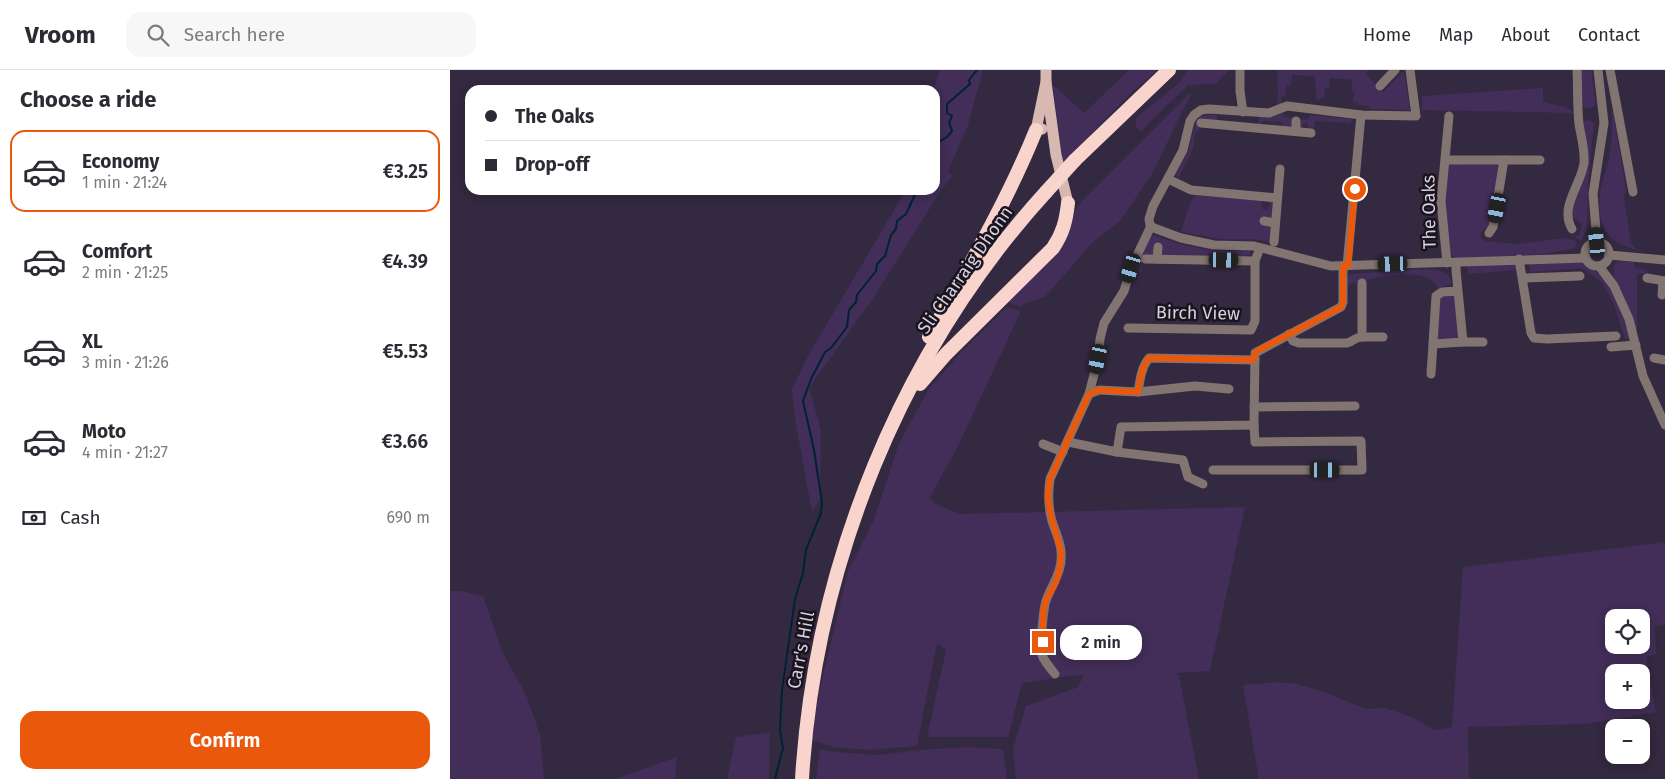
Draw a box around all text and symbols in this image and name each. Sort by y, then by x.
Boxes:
search box [126,12,476,57]
text: Vroom [25,21,96,49]
icon: search [144,21,172,49]
text: Search here [184,23,285,46]
text: Home [1363,24,1411,46]
text: Map [1439,24,1473,46]
text: About [1501,24,1550,46]
text: Contact [1578,24,1640,46]
text: Choose a ride [20,86,156,113]
text: The Oaks [515,105,594,128]
icon: car [22,149,67,194]
text: Economy [82,150,159,173]
text: Drop-off [515,153,589,176]
text: €3.25 [383,160,428,183]
text: 1 min · 21:24 [82,173,167,192]
street label: The Oaks [1417,175,1441,249]
route start [1344,178,1366,200]
car [1486,192,1507,224]
street label: Sli Charraig Dhonn [913,202,1017,338]
car [1587,226,1606,258]
icon: car [22,239,67,284]
text: Comfort [82,240,152,263]
text: €4.39 [382,250,428,273]
car [1119,251,1142,285]
car [1208,252,1239,268]
car [1377,256,1408,272]
text: 2 min · 21:25 [82,263,168,282]
street label: Birch View [1156,301,1240,325]
icon: car [22,329,67,374]
text: XL [82,330,103,353]
text: €5.53 [382,340,428,363]
car [1087,343,1108,375]
text: 3 min · 21:26 [82,353,169,372]
icon: car [22,419,67,464]
text: Moto [82,420,126,443]
text: €3.66 [382,430,428,453]
text: 4 min · 21:27 [82,443,168,462]
car [1310,463,1340,478]
icon: cash [20,504,48,532]
text: Cash [60,506,101,529]
text: 690 m [386,508,430,527]
street label: Carr's Hill [783,609,819,691]
map controls [1605,609,1650,764]
button: locate [1605,609,1650,654]
callout: 2 min [1060,624,1143,660]
route end [1032,631,1054,653]
text: 2 min [1081,633,1121,652]
button: + [1605,664,1650,709]
button: Confirm [20,711,430,769]
button: − [1605,719,1650,764]

